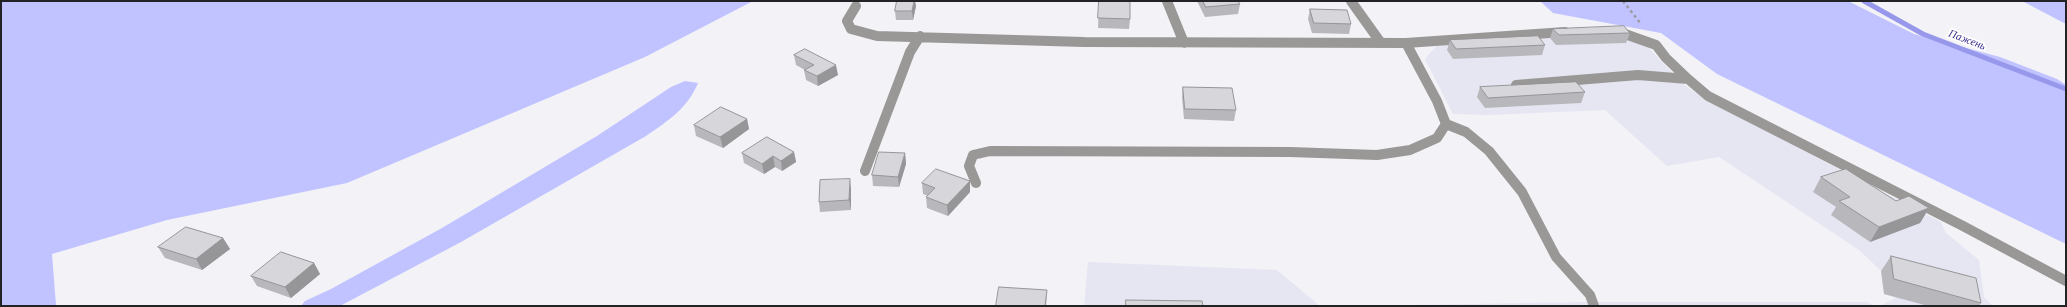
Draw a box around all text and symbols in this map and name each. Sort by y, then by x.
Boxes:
water label: Пажень [1946,27,1988,53]

